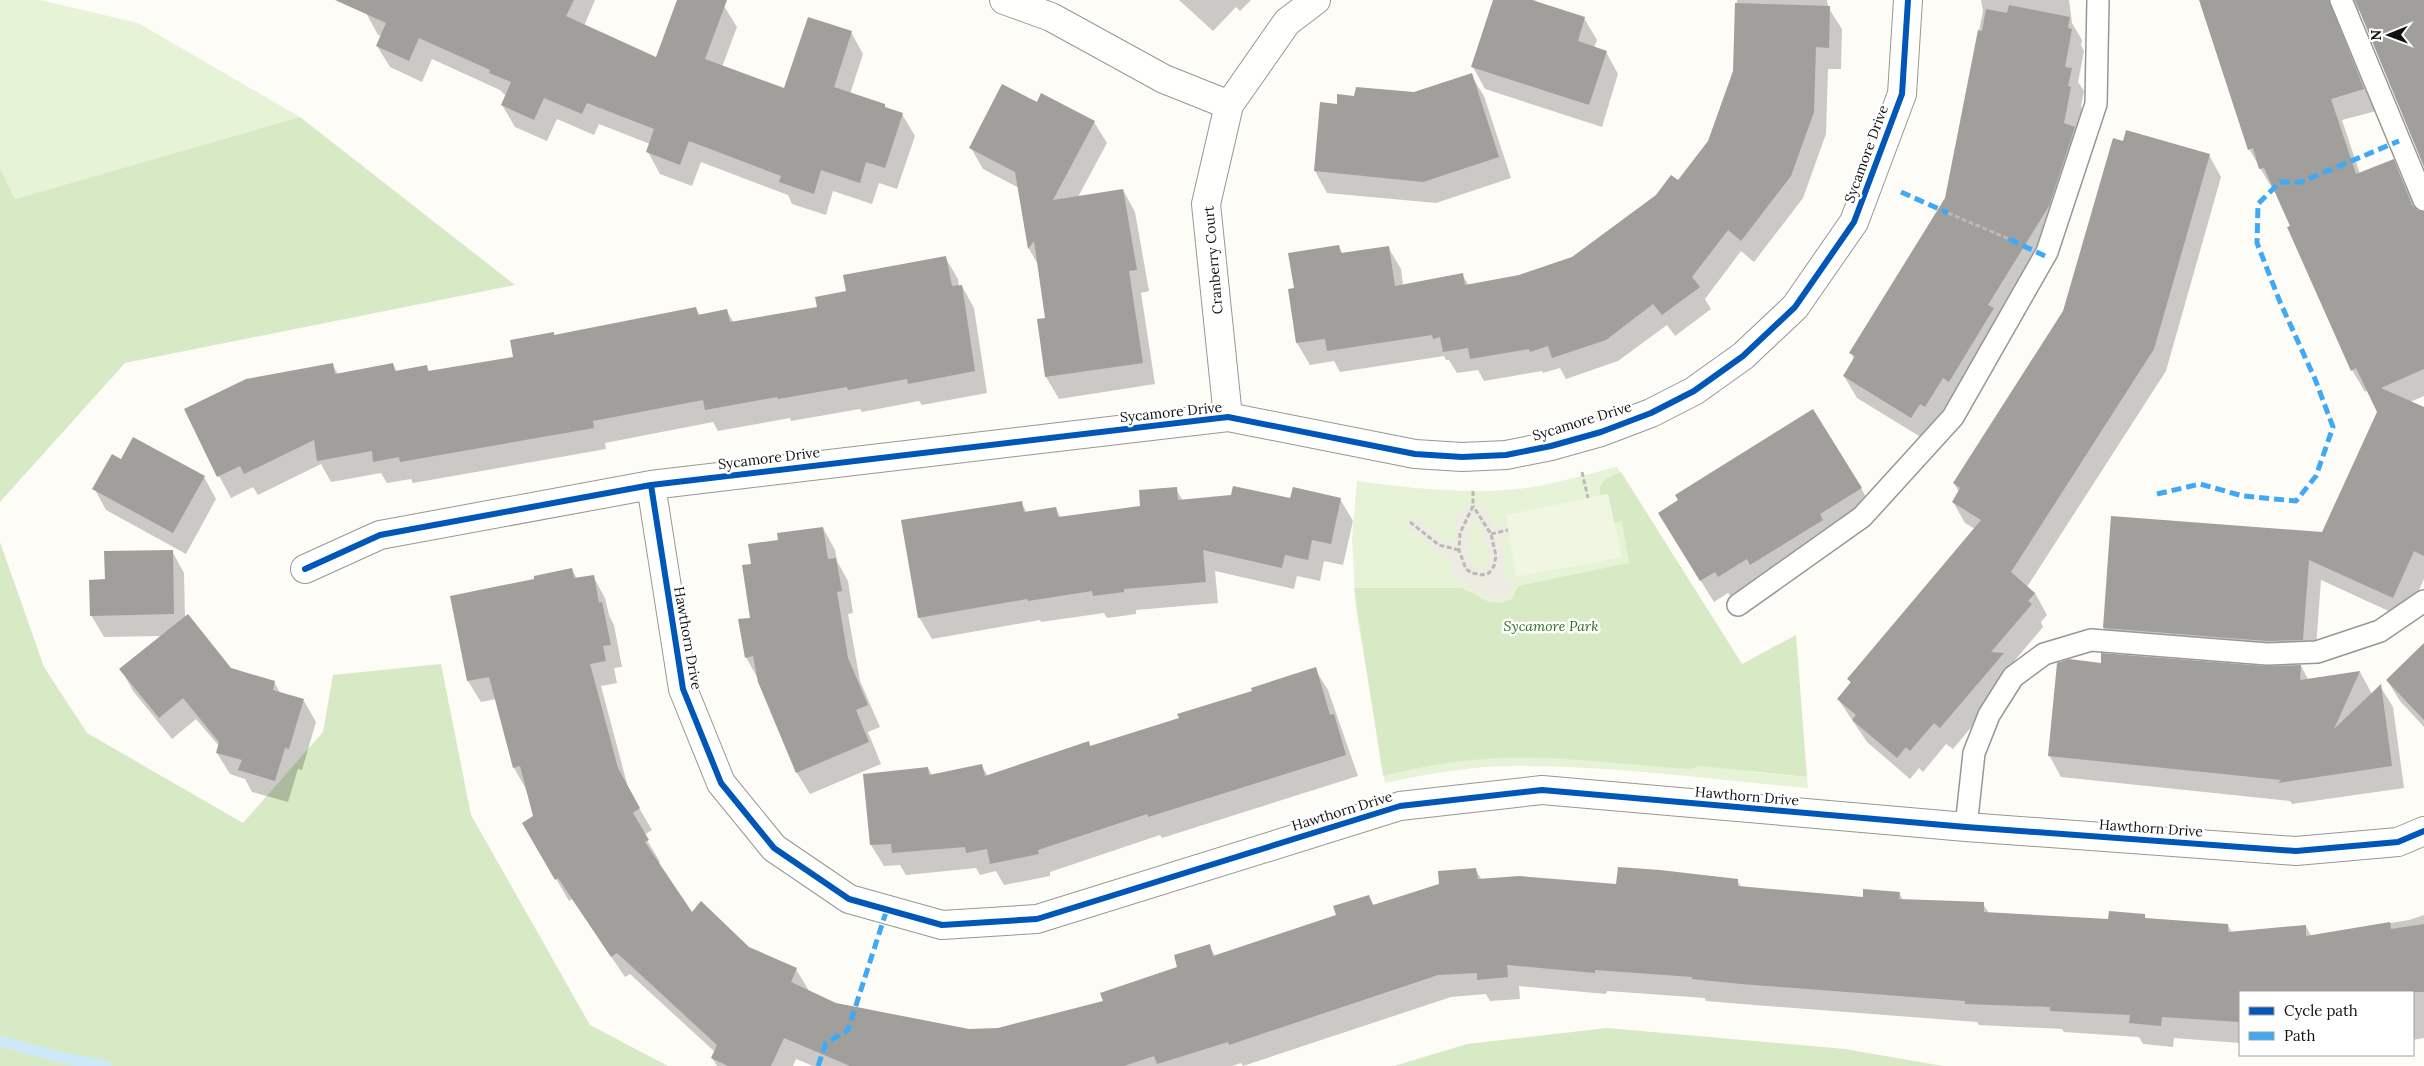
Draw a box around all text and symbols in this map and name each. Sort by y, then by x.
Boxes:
north arrow [2364,10,2414,60]
text: N [2367,29,2385,41]
street label: Sycamore Drive [1840,102,1892,205]
street label: Cranberry Court [1199,205,1227,315]
street label: Sycamore Drive [1530,397,1634,445]
street label: Sycamore Drive [1119,398,1223,426]
street label: Sycamore Drive [717,443,821,473]
street label: Hawthorn Drive [670,585,706,691]
park label: Sycamore Park [1504,617,1598,635]
street label: Hawthorn Drive [1694,782,1800,810]
street label: Hawthorn Drive [1289,787,1395,835]
street label: Hawthorn Drive [2098,815,2204,841]
legend [2239,991,2414,1056]
text: Cycle path [2284,1001,2358,1020]
text: Path [2284,1026,2315,1045]

